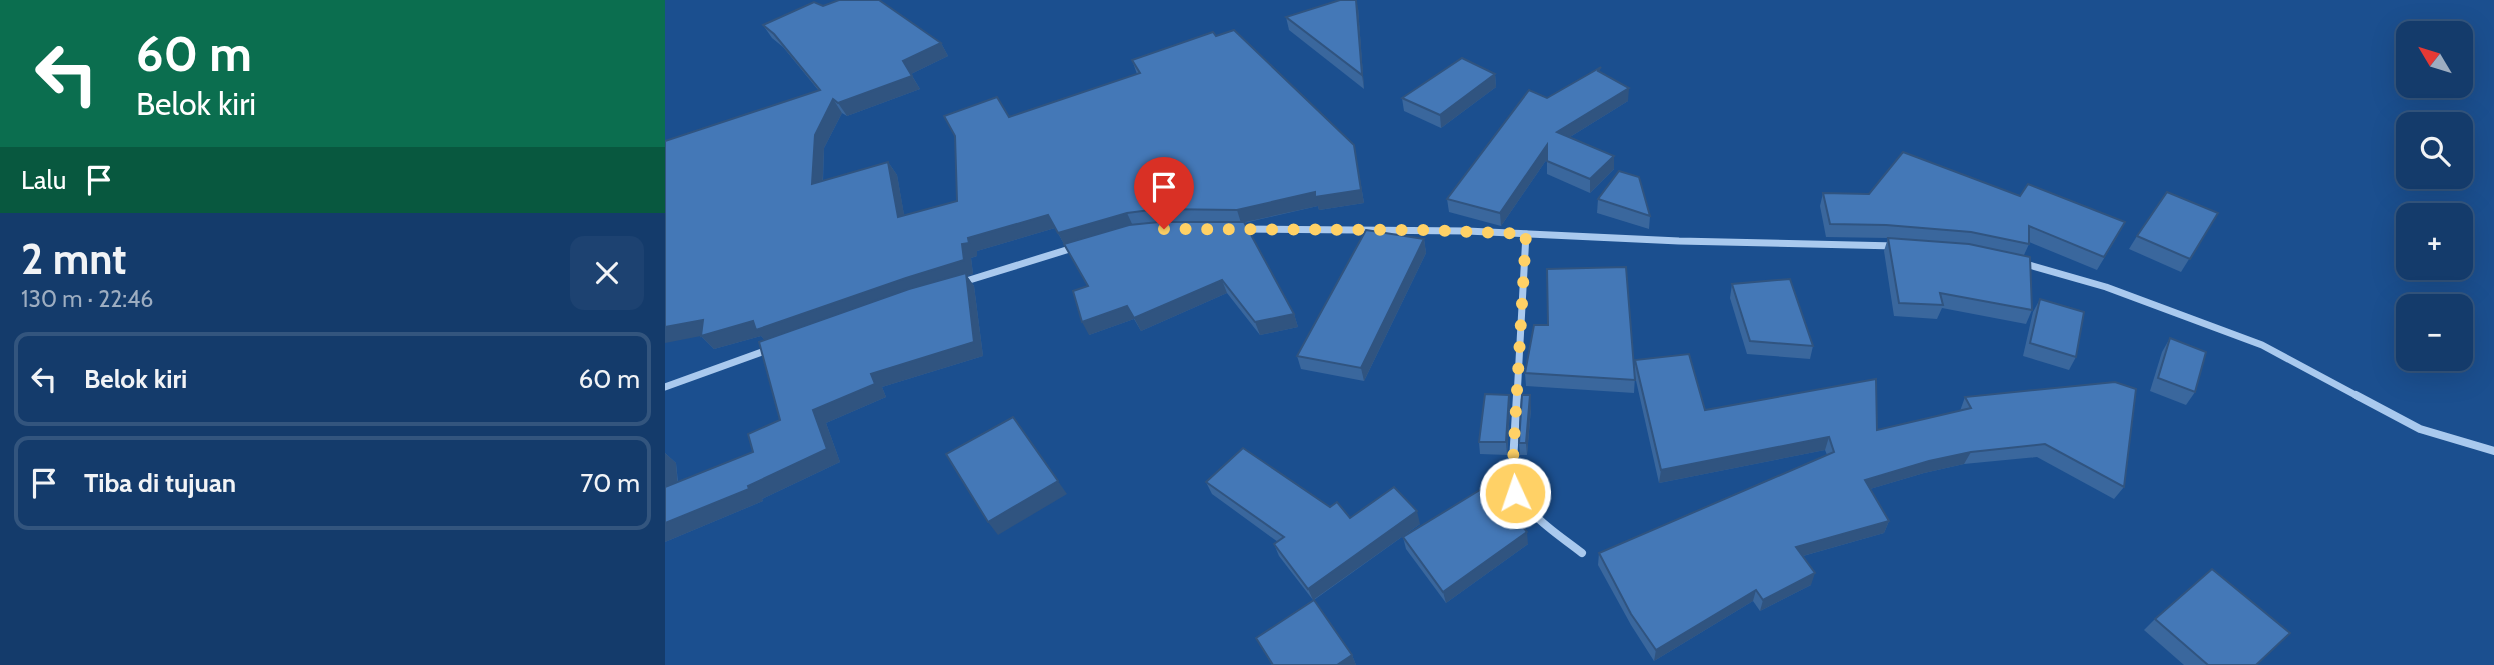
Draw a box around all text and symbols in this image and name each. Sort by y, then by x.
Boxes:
north arrow [2396,21,2473,98]
map controls [2396,21,2473,371]
text: 60 m [136,24,252,83]
icon: left [21,28,112,119]
text: Belok kiri [136,84,256,123]
button: search [2396,112,2473,189]
pin [1134,157,1194,229]
icon: arrive [80,161,118,199]
text: Lalu [21,164,66,196]
icon: arrive [1145,168,1183,206]
button: + [2396,203,2473,280]
text: 2 mnt [21,233,127,285]
button: close [570,236,644,310]
text: 130 m · 22:46 [21,285,153,313]
button: − [2396,294,2473,371]
icon: left [25,360,63,398]
text: Belok kiri [84,363,187,395]
text: 60 m [578,363,640,395]
position arrow [1478,456,1552,530]
icon: arrive [25,464,63,502]
text: Tiba di tujuan [84,467,236,499]
text: 70 m [580,467,640,499]

